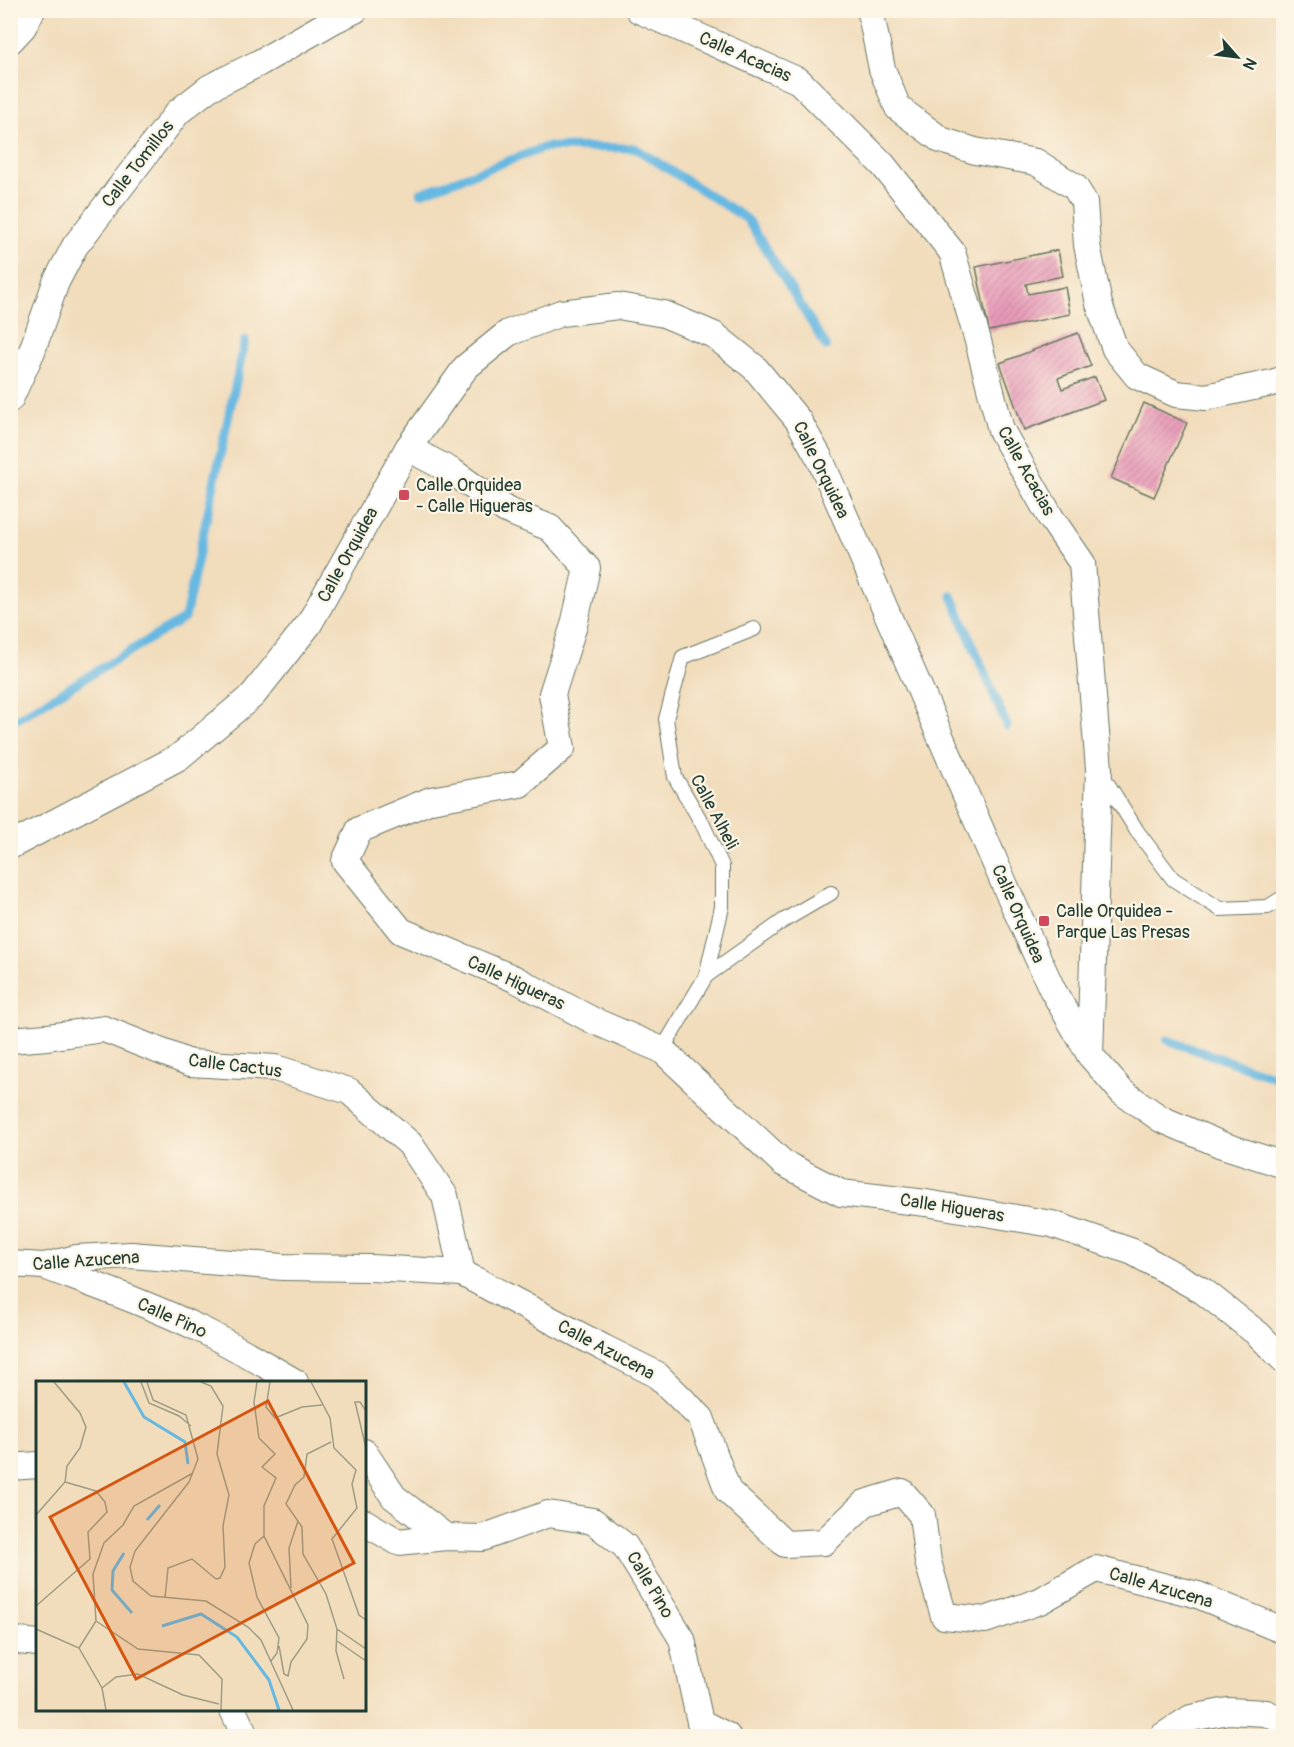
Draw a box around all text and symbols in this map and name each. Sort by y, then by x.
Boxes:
street label: Calle Acacias [695,26,795,88]
north arrow [1207,27,1267,87]
text: N [1238,54,1261,73]
street label: Calle Tomillos [97,116,179,212]
street label: Calle Orquidea [788,417,854,523]
street label: Calle Acacias [992,422,1060,520]
place label: Calle Orquidea - Calle Higueras [416,474,533,518]
marker: Calle Orquidea - Calle Higueras [397,488,411,502]
street label: Calle Orquidea [312,503,384,607]
street label: Calle Alheli [685,771,743,853]
street label: Calle Orquidea [986,861,1050,967]
place label: Calle Orquidea - Parque Las Presas [1056,900,1190,944]
marker: Calle Orquidea - Parque Las Presas [1037,914,1051,928]
street label: Calle Higueras [463,950,569,1016]
street label: Calle Cactus [187,1049,283,1083]
street label: Calle Higueras [898,1188,1006,1228]
street label: Calle Azucena [32,1246,140,1276]
street label: Calle Pino [134,1292,211,1344]
street label: Calle Azucena [553,1315,659,1385]
inset map [36,1381,366,1711]
street label: Calle Pino [621,1547,679,1623]
street label: Calle Azucena [1106,1562,1216,1614]

